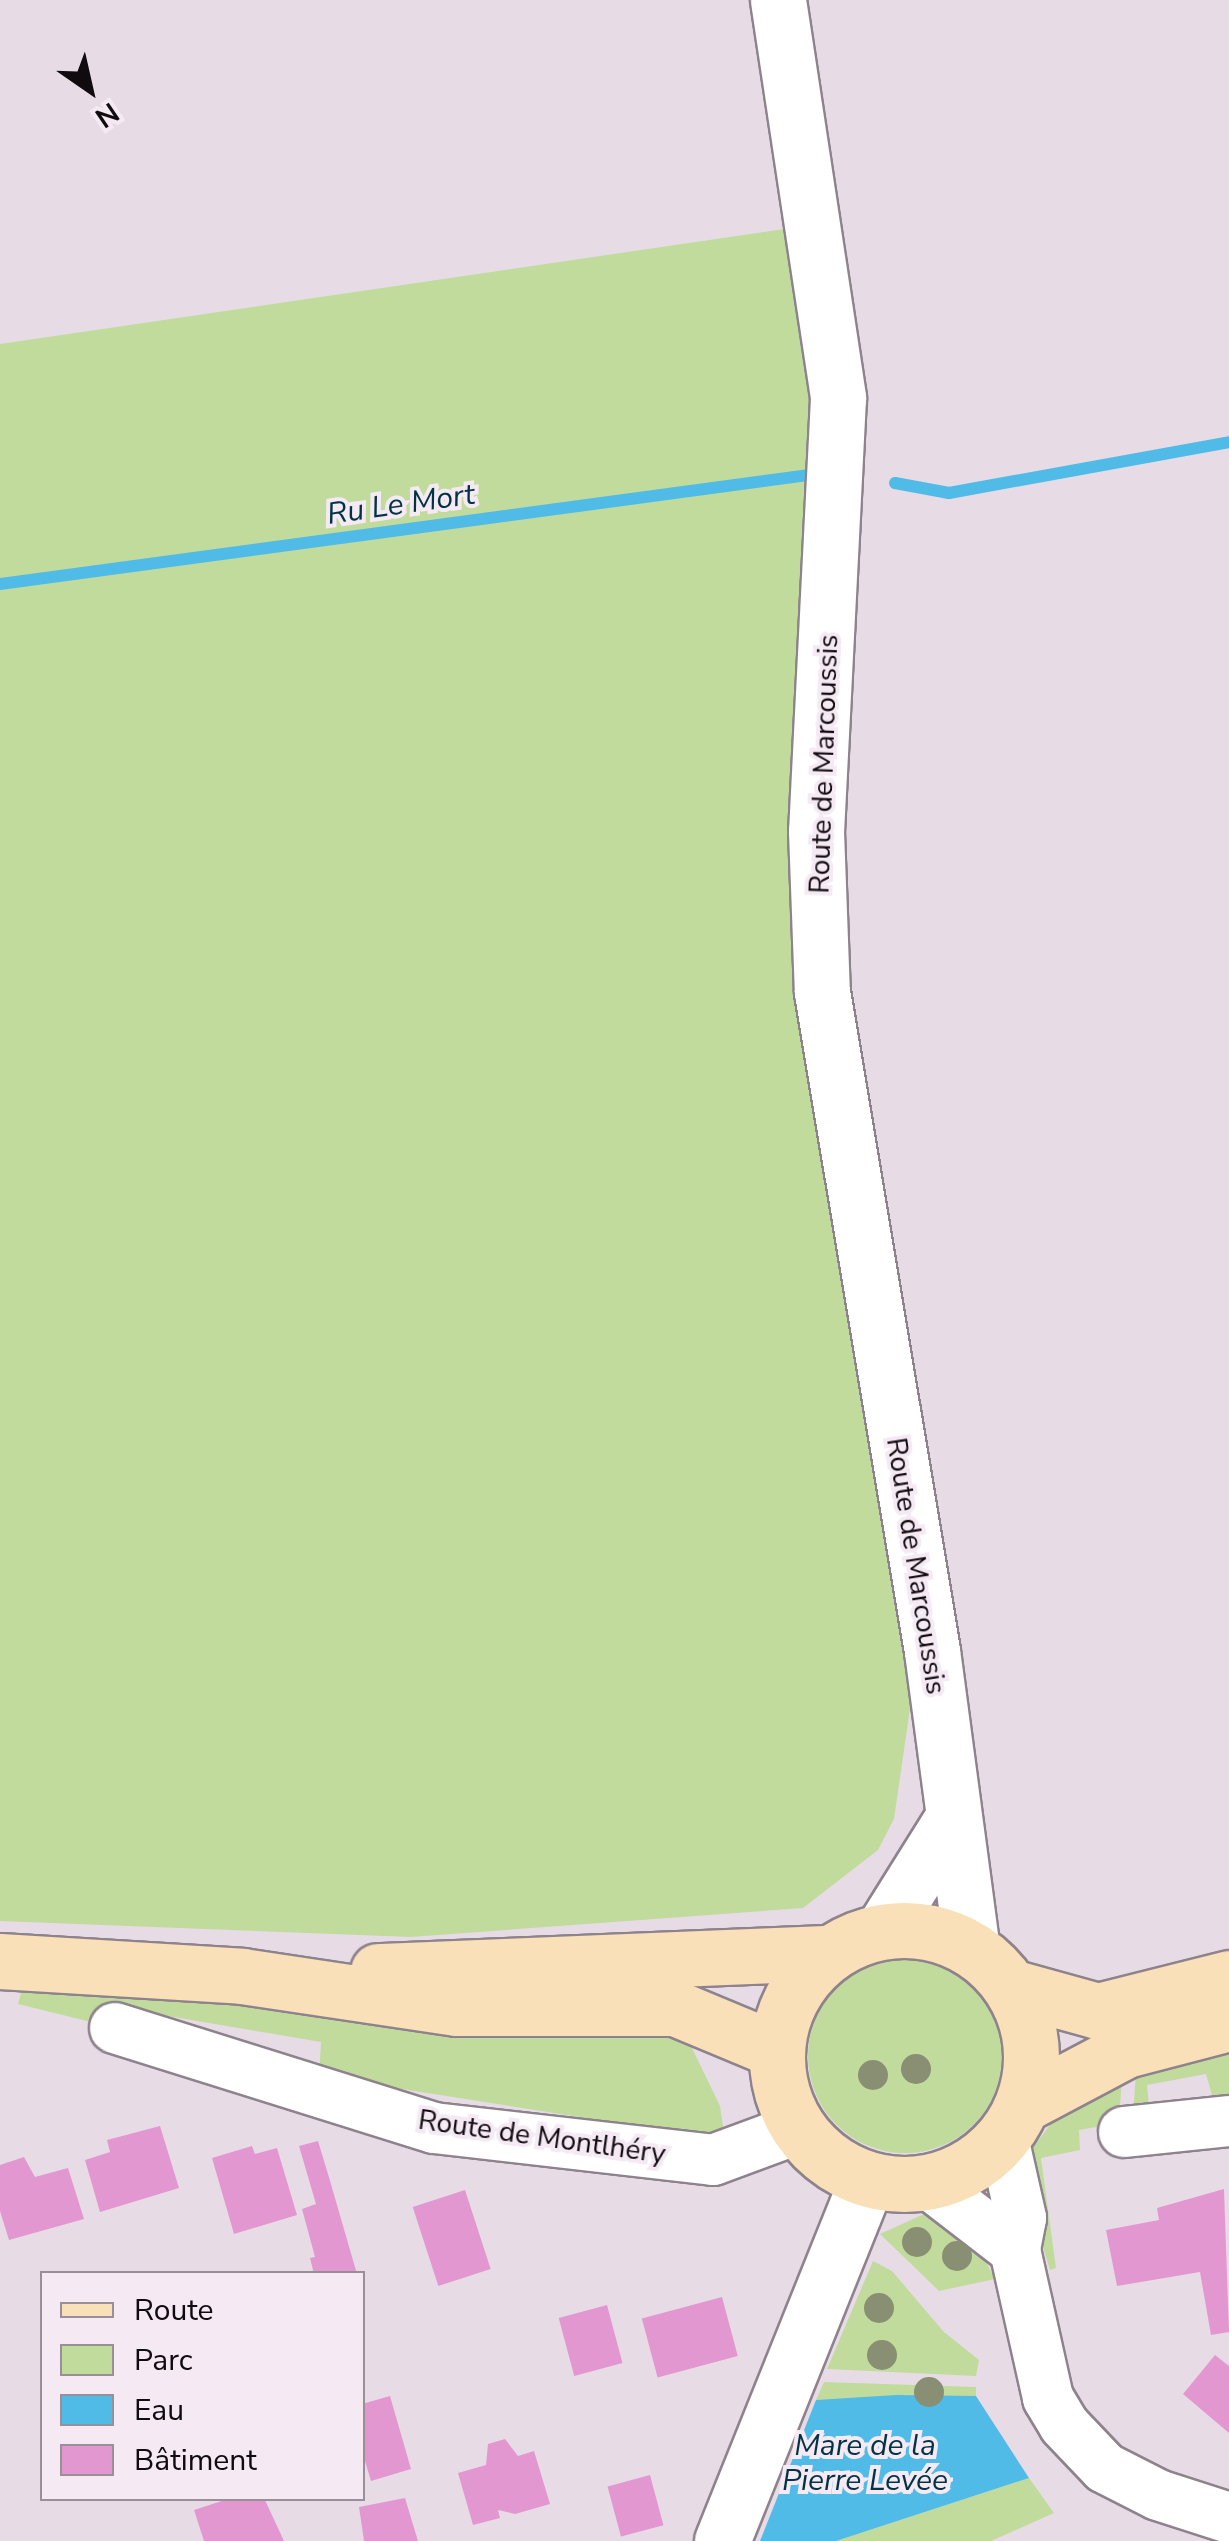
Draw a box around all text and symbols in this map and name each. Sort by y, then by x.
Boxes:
north arrow [40,40,140,140]
text: N [87,93,126,136]
water label: Ru Le Mort [325,477,477,533]
street label: Route de Marcoussis [803,634,845,894]
street label: Route de Marcoussis [879,1435,953,1697]
street label: Route de Montlhéry [416,2103,668,2171]
legend [40,2271,365,2501]
text: Route [134,2290,214,2331]
text: Parc [134,2340,193,2381]
text: Eau [134,2390,184,2431]
water label: Mare de la Pierre Levée [782,2428,948,2498]
text: Bâtiment [134,2440,257,2481]

